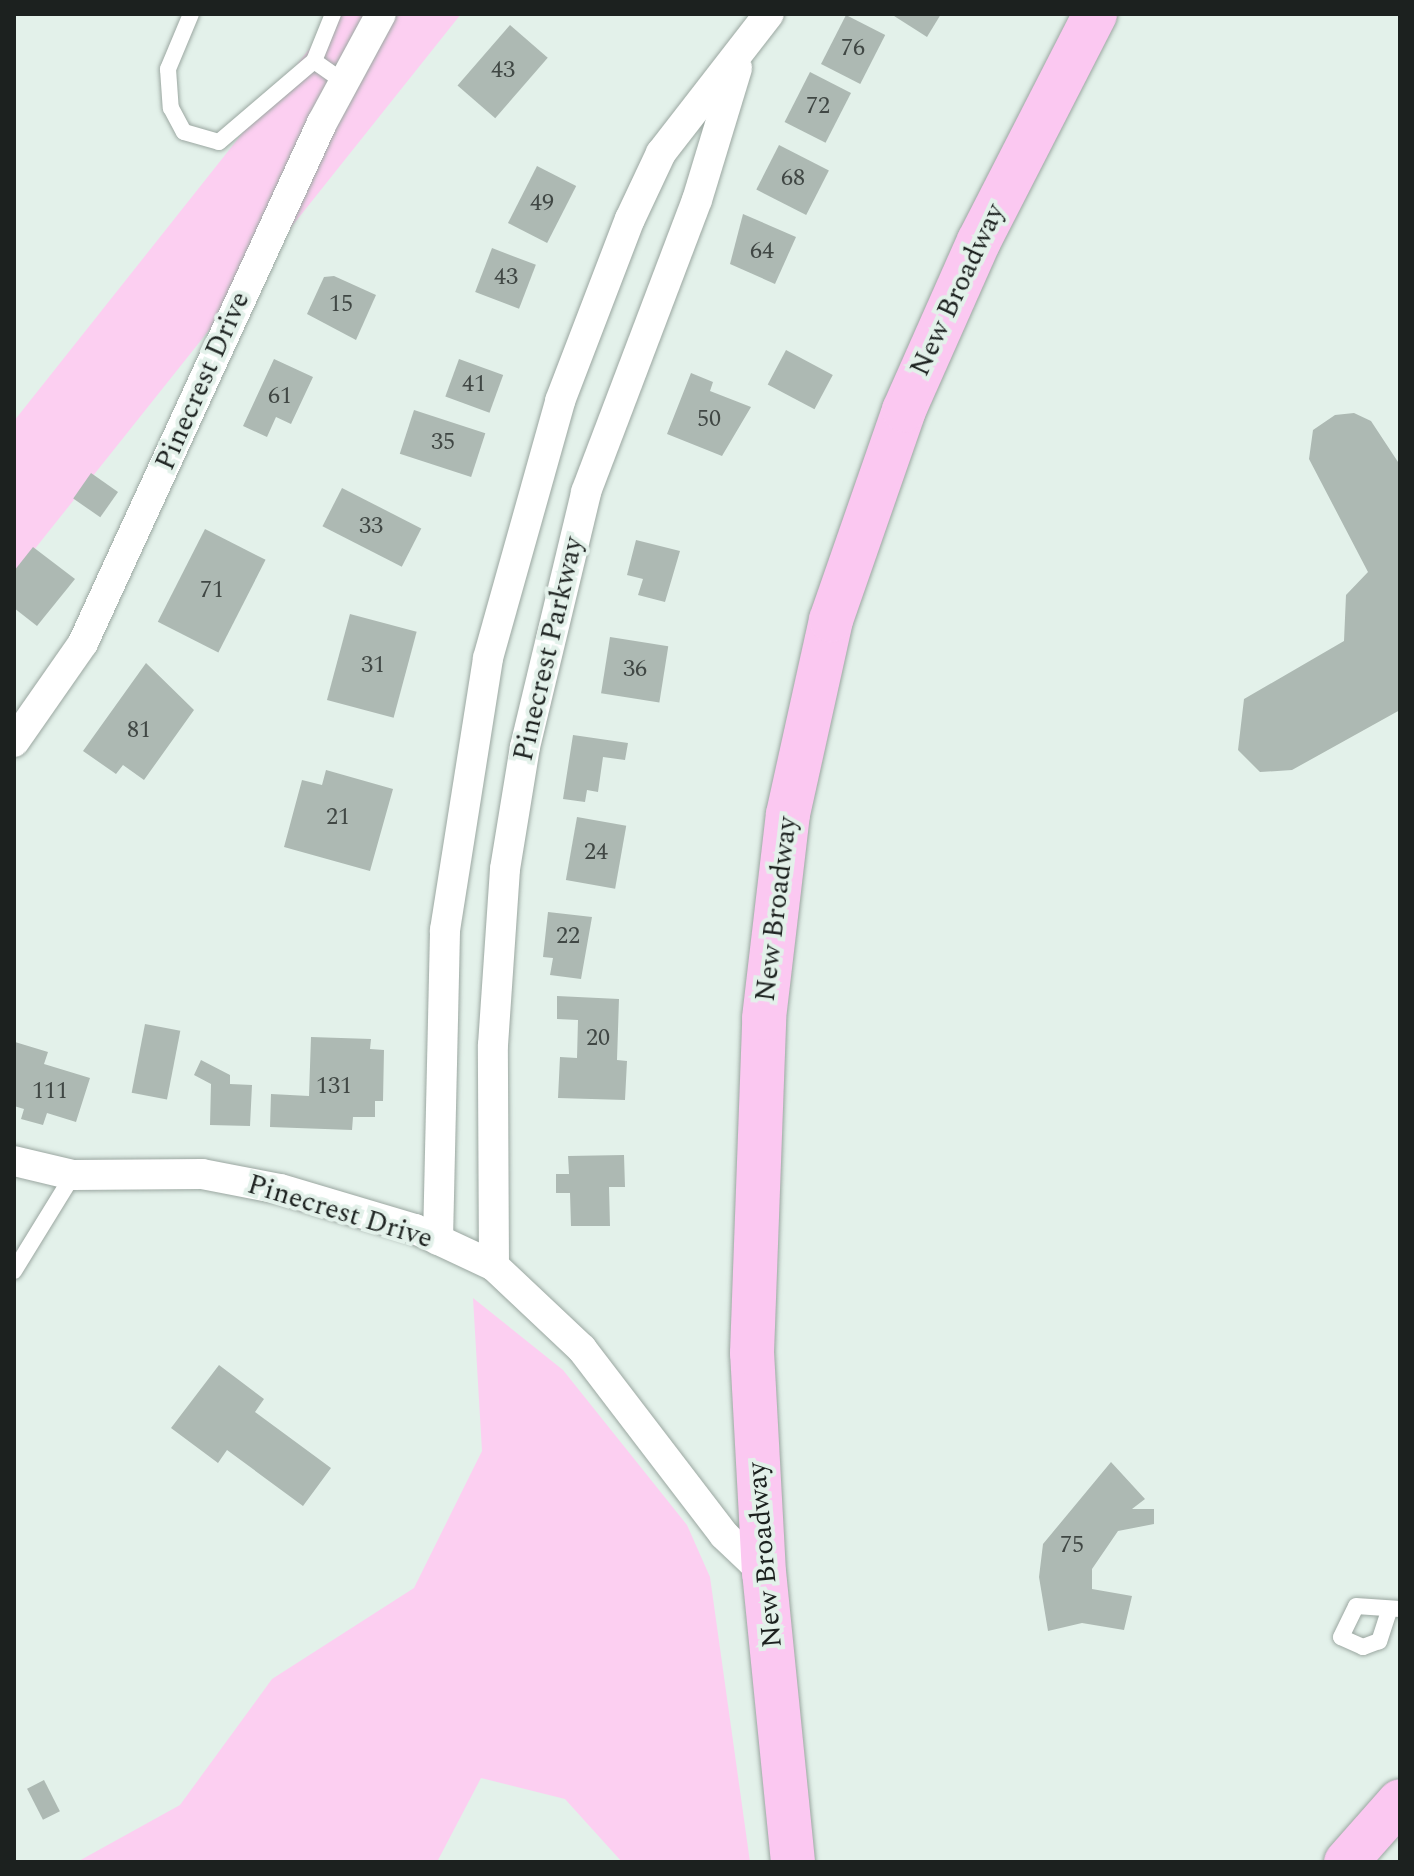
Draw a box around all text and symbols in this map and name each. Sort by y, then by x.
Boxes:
house number: 76 [841,35,865,63]
house number: 43 [491,57,515,85]
house number: 72 [806,93,830,121]
house number: 68 [781,165,805,193]
house number: 49 [530,190,554,218]
street label: New Broadway [903,199,1013,381]
house number: 64 [750,238,774,266]
house number: 43 [494,264,518,292]
street label: Pinecrest Drive [149,287,257,475]
house number: 15 [329,291,353,319]
house number: 41 [462,371,486,399]
house number: 61 [268,383,292,411]
house number: 50 [697,406,721,434]
house number: 35 [431,429,455,457]
house number: 33 [359,513,383,541]
street label: Pinecrest Parkway [507,534,591,764]
house number: 71 [200,577,224,605]
house number: 31 [361,652,385,680]
house number: 36 [623,656,647,684]
house number: 81 [127,717,151,745]
house number: 21 [326,804,350,832]
street label: New Broadway [749,815,805,1003]
house number: 24 [584,839,608,867]
house number: 22 [556,923,580,951]
house number: 20 [586,1025,610,1053]
house number: 131 [316,1073,352,1101]
house number: 111 [32,1078,68,1106]
street label: Pinecrest Drive [243,1168,437,1256]
street label: New Broadway [740,1461,790,1649]
house number: 75 [1060,1532,1084,1560]

